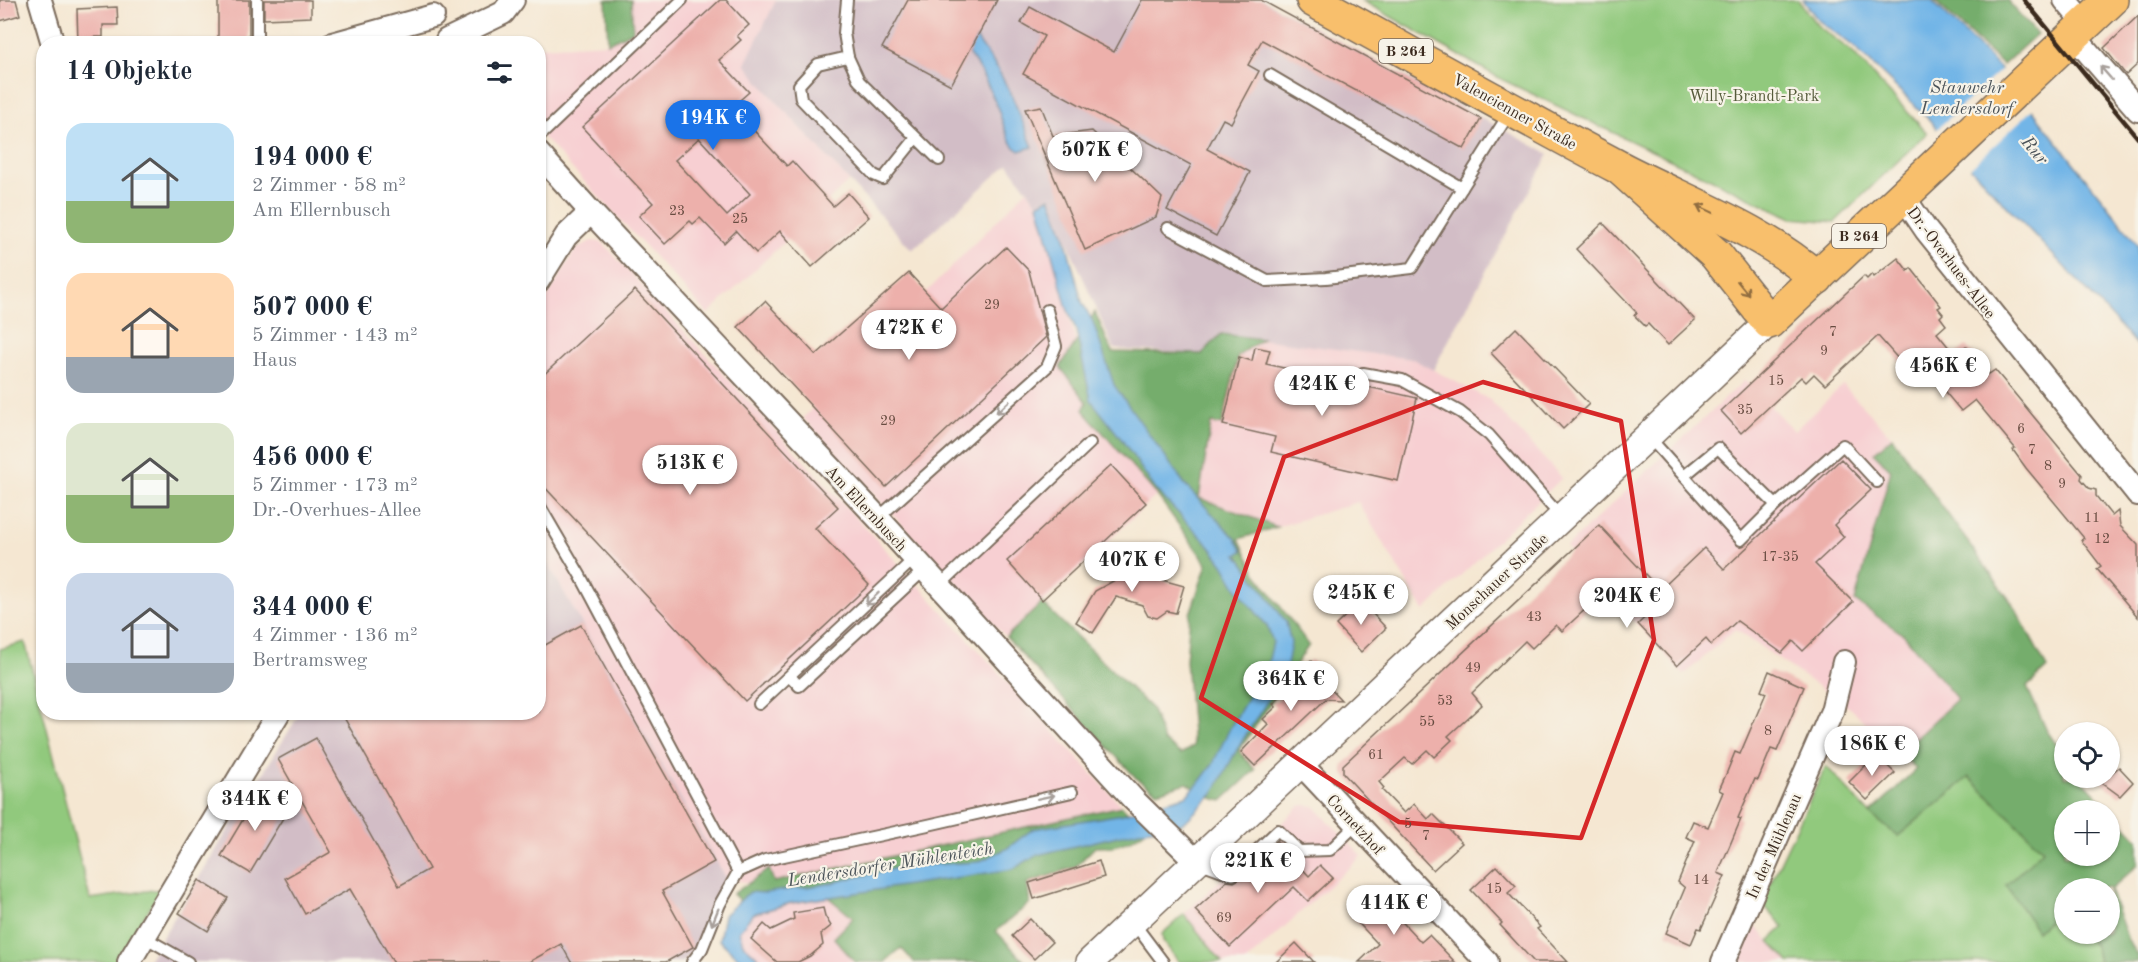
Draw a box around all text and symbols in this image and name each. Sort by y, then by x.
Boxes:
road number: B 264 [1379,39,1433,63]
icon: filters [483,56,516,89]
text: 14 Objekte [66,59,193,85]
one-way arrow [2099,66,2113,81]
street label: Valencienner Straße [1449,72,1579,154]
water label: Stauwehr Lendersdorf [1919,79,2017,118]
park label: Willy-Brandt-Park [1689,89,1819,105]
pin: 194K € [664,100,762,151]
text: 194K € [679,109,747,129]
pin: 507K € [1046,132,1144,183]
water label: Rur [2017,132,2052,169]
text: 507K € [1061,141,1129,161]
text: 194 000 € [252,145,372,171]
icon: home [114,147,186,219]
text: 2 Zimmer · 58 m² [252,176,406,196]
text: Am Ellernbusch [252,201,391,221]
one-way arrow [1696,203,1714,215]
house number: 23 [669,204,685,218]
street label: Dr.-Overhues-Allee [1903,204,1998,322]
house number: 25 [732,212,748,226]
road number: B 264 [1832,224,1886,248]
one-way arrow [1736,280,1749,296]
text: 507 000 € [252,295,372,321]
icon: home [114,297,186,369]
house number: 29 [984,298,1000,312]
pin: 472K € [860,310,958,361]
text: 472K € [875,319,943,339]
house number: 7 [1829,325,1837,339]
text: 5 Zimmer · 143 m² [252,326,417,346]
house number: 9 [1820,344,1828,358]
pin: 456K € [1894,348,1992,399]
text: Haus [252,351,297,371]
text: 456K € [1909,357,1977,377]
pin: 424K € [1273,366,1371,417]
house number: 15 [1768,374,1784,388]
text: 424K € [1288,375,1356,395]
one-way arrow [996,400,1011,414]
house number: 35 [1737,403,1753,417]
house number: 29 [880,414,896,428]
house number: 6 [2017,422,2025,436]
house number: 7 [2028,443,2036,457]
text: 456 000 € [252,445,372,471]
pin: 513K € [641,445,739,496]
icon: home [114,447,186,519]
text: 513K € [656,454,724,474]
house number: 8 [2044,459,2052,473]
street label: Am Ellernbusch [822,463,909,556]
text: 5 Zimmer · 173 m² [252,476,417,496]
house number: 9 [2058,477,2066,491]
text: Dr.-Overhues-Allee [252,501,421,521]
house number: 11 [2084,511,2100,525]
street label: Monschauer Straße [1443,531,1552,634]
house number: 12 [2094,532,2110,546]
pin: 407K € [1083,542,1181,593]
house number: 17-35 [1761,550,1799,564]
text: 407K € [1098,551,1166,571]
pin: 245K € [1312,575,1410,626]
pin: 204K € [1578,578,1676,629]
text: 245K € [1327,584,1395,604]
text: 204K € [1593,587,1661,607]
one-way arrow [864,592,879,606]
text: 344 000 € [252,595,372,621]
icon: home [114,597,186,669]
house number: 43 [1526,610,1542,624]
text: 4 Zimmer · 136 m² [252,626,417,646]
text: Bertramsweg [252,651,367,671]
pin: 364K € [1242,661,1340,712]
house number: 49 [1465,661,1481,675]
text: 364K € [1257,670,1325,690]
house number: 53 [1437,694,1453,708]
house number: 55 [1419,715,1435,729]
map controls [2054,722,2120,944]
button: locate [2054,722,2120,788]
house number: 8 [1764,724,1772,738]
pin: 186K € [1823,726,1921,777]
text: 186K € [1838,735,1906,755]
house number: 61 [1368,748,1384,762]
pin: 344K € [206,781,304,832]
text: 344K € [221,790,289,810]
one-way arrow [1036,791,1055,802]
street label: In der Mühlenau [1744,791,1805,902]
street label: Cornetzhof [1323,792,1387,859]
button: + [2054,800,2120,866]
house number: 5 [1404,817,1412,831]
house number: 7 [1422,829,1430,843]
water label: Lendersdorfer Mühlenteich [785,840,994,890]
pin: 221K € [1209,843,1307,894]
text: 221K € [1224,852,1292,872]
house number: 14 [1693,873,1709,887]
button: − [2054,878,2120,944]
house number: 15 [1486,882,1502,896]
pin: 414K € [1345,885,1443,936]
text: 414K € [1360,894,1428,914]
one-way arrow [709,908,720,926]
house number: 69 [1216,911,1232,925]

